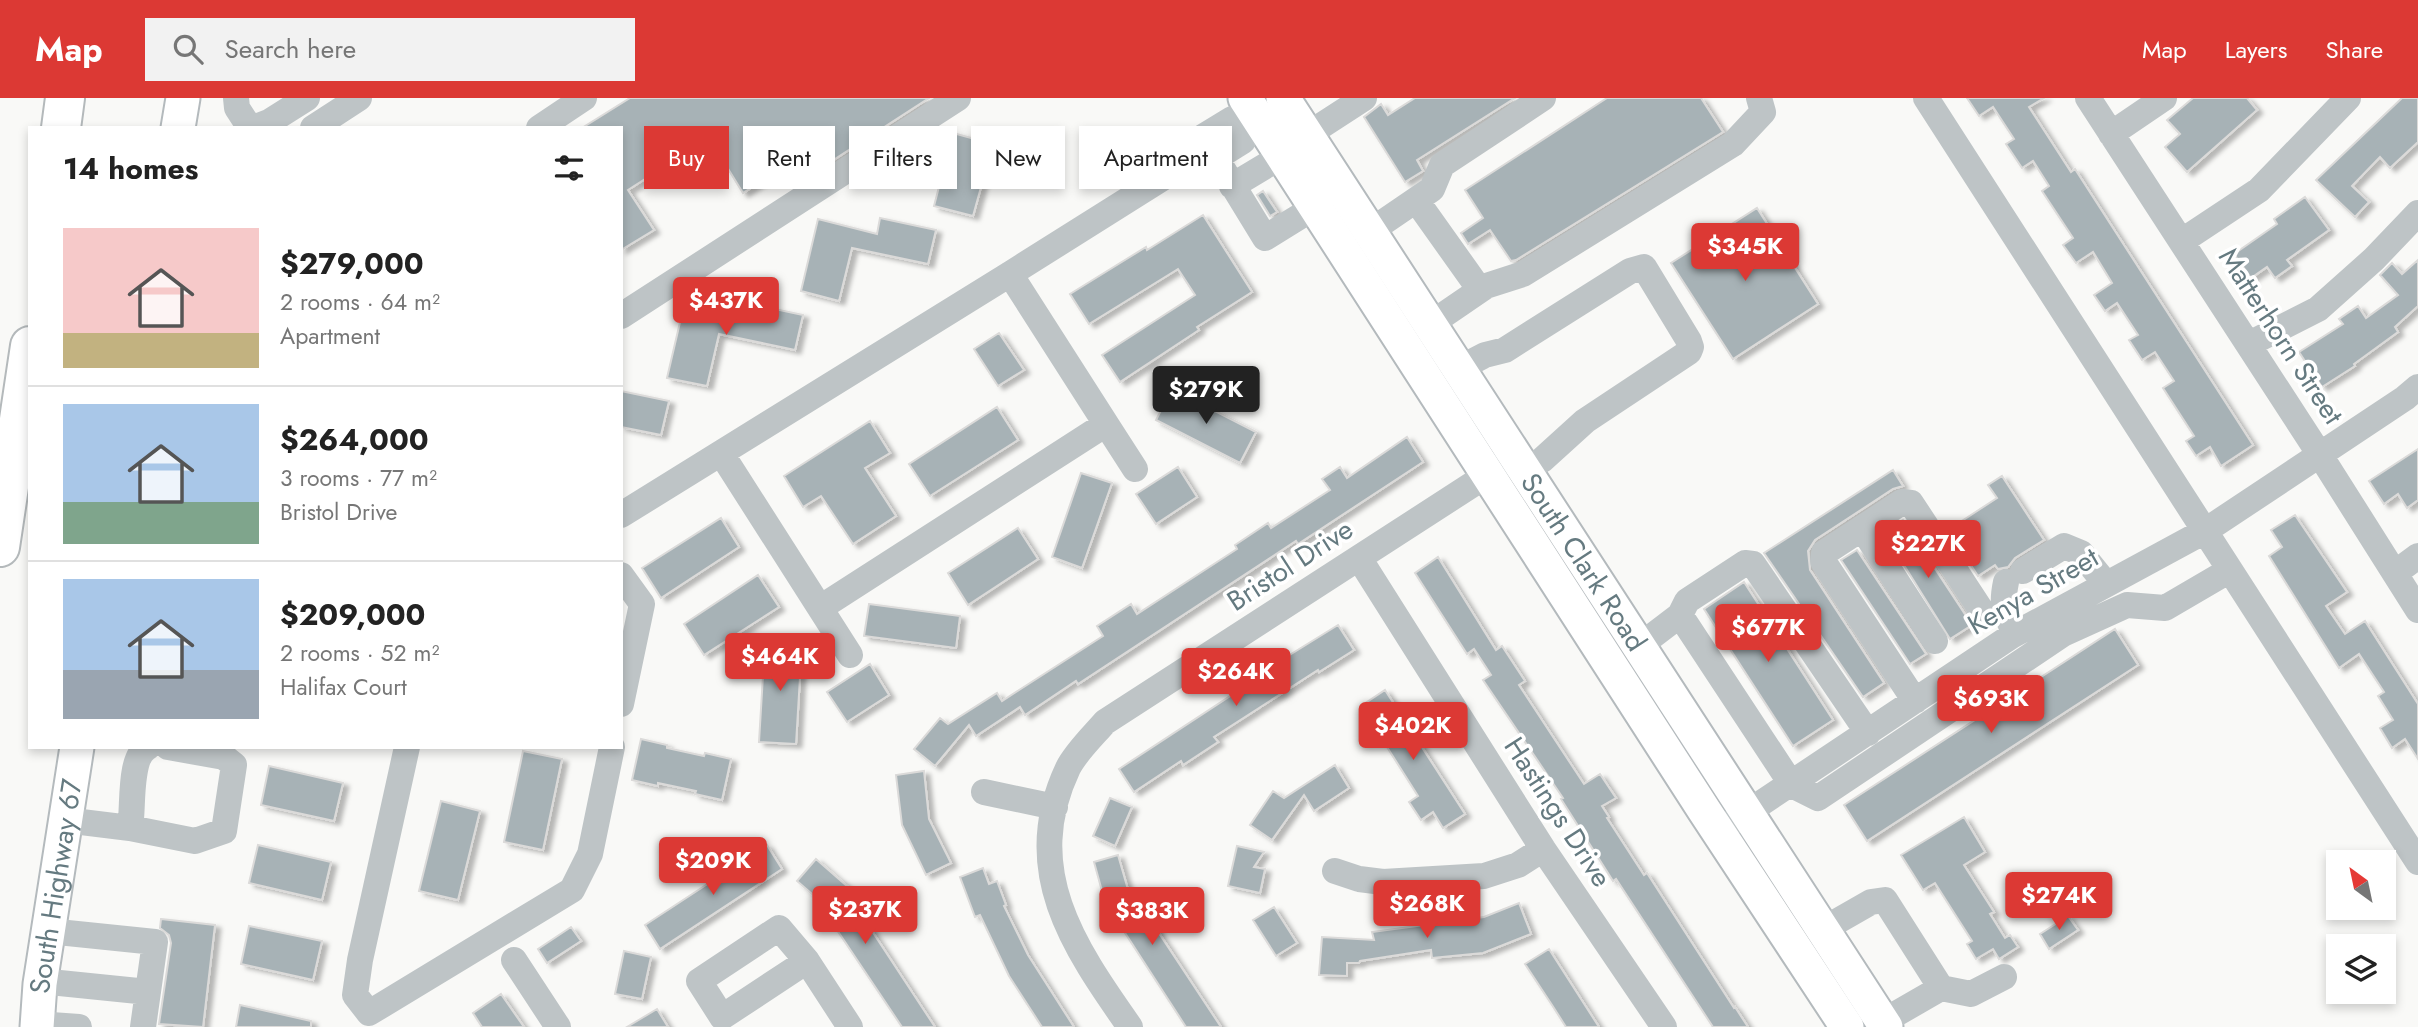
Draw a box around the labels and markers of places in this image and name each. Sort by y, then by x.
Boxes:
pin: $345K [1696,223,1794,283]
pin: $437K [677,278,775,337]
pin: $279K [1157,366,1255,426]
pin: $227K [1879,520,1977,580]
pin: $677K [1719,604,1817,664]
pin: $464K [731,634,829,693]
pin: $264K [1187,648,1285,708]
pin: $693K [1942,676,2040,735]
pin: $402K [1364,702,1462,762]
pin: $209K [664,838,762,897]
pin: $274K [2010,872,2108,932]
pin: $268K [1378,880,1476,940]
pin: $237K [816,886,914,946]
pin: $383K [1103,888,1201,947]

